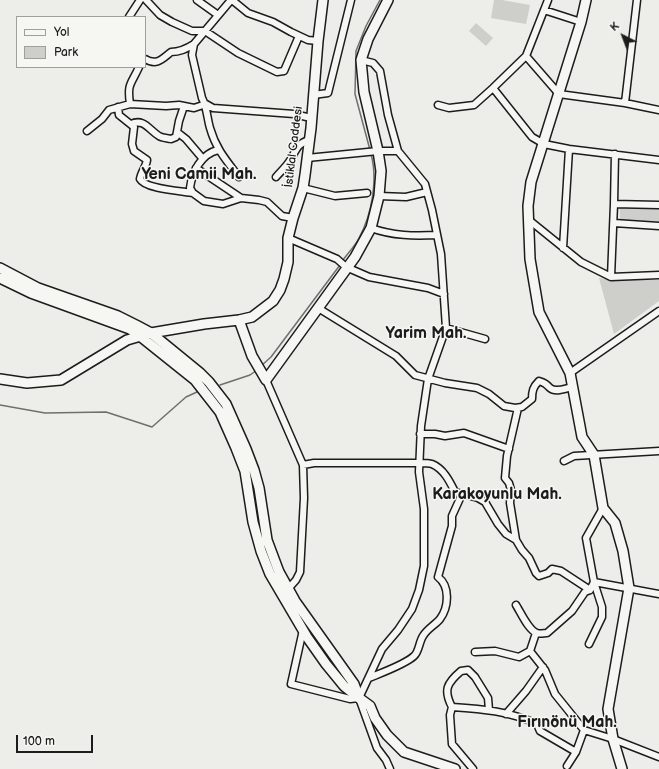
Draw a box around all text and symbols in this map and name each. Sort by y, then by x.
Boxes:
legend [16,16,146,68]
north arrow [603,16,643,56]
text: K [607,19,622,34]
text: Yol [54,25,69,40]
text: Park [54,45,78,60]
street label: İstiklal Caddesi [282,105,306,189]
district label: Yeni Camii Mah. [141,165,257,185]
district label: Yarim Mah. [386,324,466,344]
district label: Karakoyunlu Mah. [432,485,562,505]
district label: Fırınönü Mah. [517,713,617,733]
scale bar [18,727,95,753]
text: 100 m [23,734,55,749]

